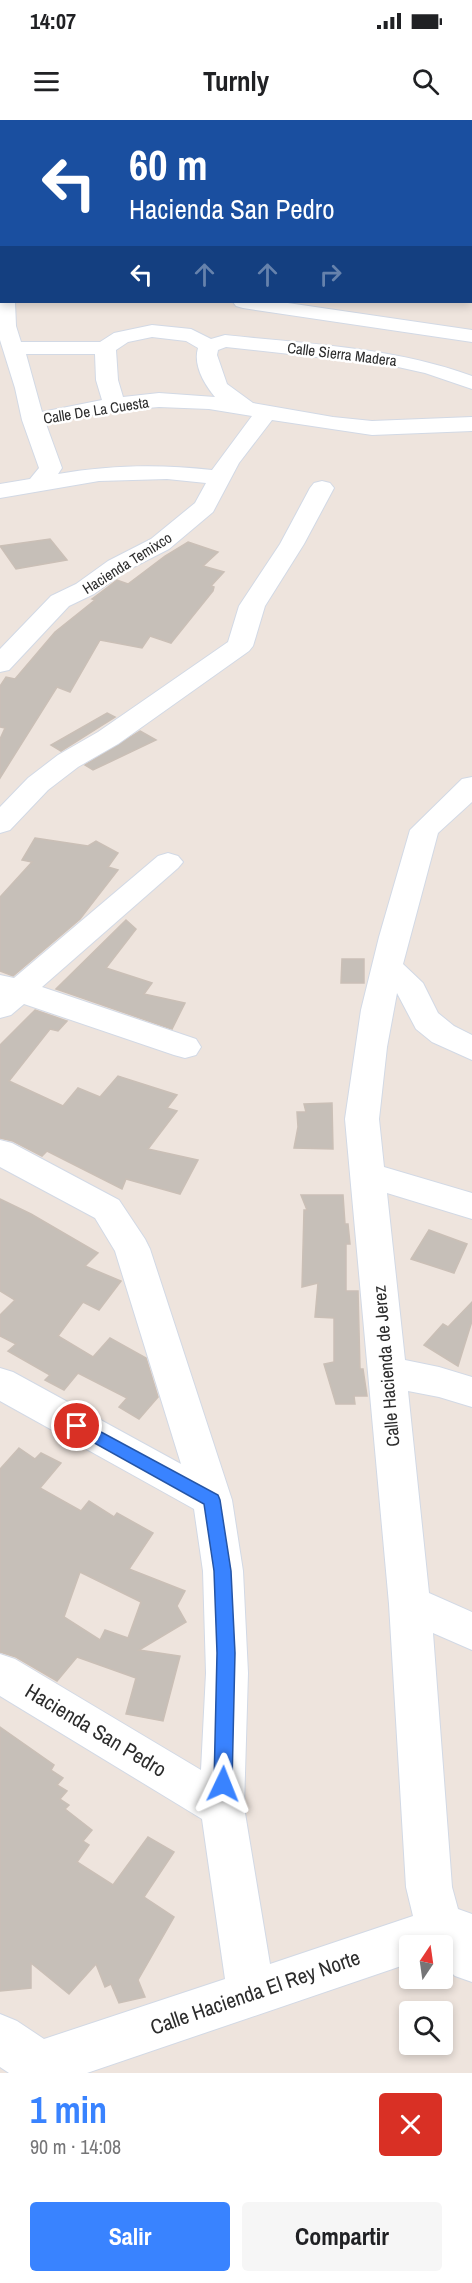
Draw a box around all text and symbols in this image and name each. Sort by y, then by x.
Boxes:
text: 14:07 [30,6,76,36]
text: Turnly [203,63,269,99]
icon: menu [30,65,63,98]
icon: search [409,65,442,98]
text: 60 m [129,137,208,193]
icon: left [30,144,108,222]
text: Hacienda San Pedro [129,191,335,227]
icon: left [125,258,158,291]
icon: ahead [188,258,221,291]
icon: ahead [251,258,284,291]
icon: right [314,258,347,291]
street label: Calle Sierra Madera [286,337,398,371]
street label: Calle De La Cuesta [42,391,150,429]
street label: Hacienda Temixco [78,527,176,599]
street label: Calle Hacienda de Jerez [367,1284,405,1448]
pin [51,1400,102,1451]
icon: arrive [60,1409,93,1442]
street label: Hacienda San Pedro [20,1676,172,1784]
position arrow [191,1752,255,1816]
north arrow [399,1935,453,1989]
map controls [399,1935,453,2055]
street label: Calle Hacienda El Rey Norte [146,1942,364,2042]
button: search [399,2001,453,2055]
text: 1 min [30,2086,107,2134]
button: close [379,2093,442,2156]
text: 90 m · 14:08 [30,2133,121,2160]
button: Salir [30,2202,230,2271]
button: Compartir [242,2202,442,2271]

